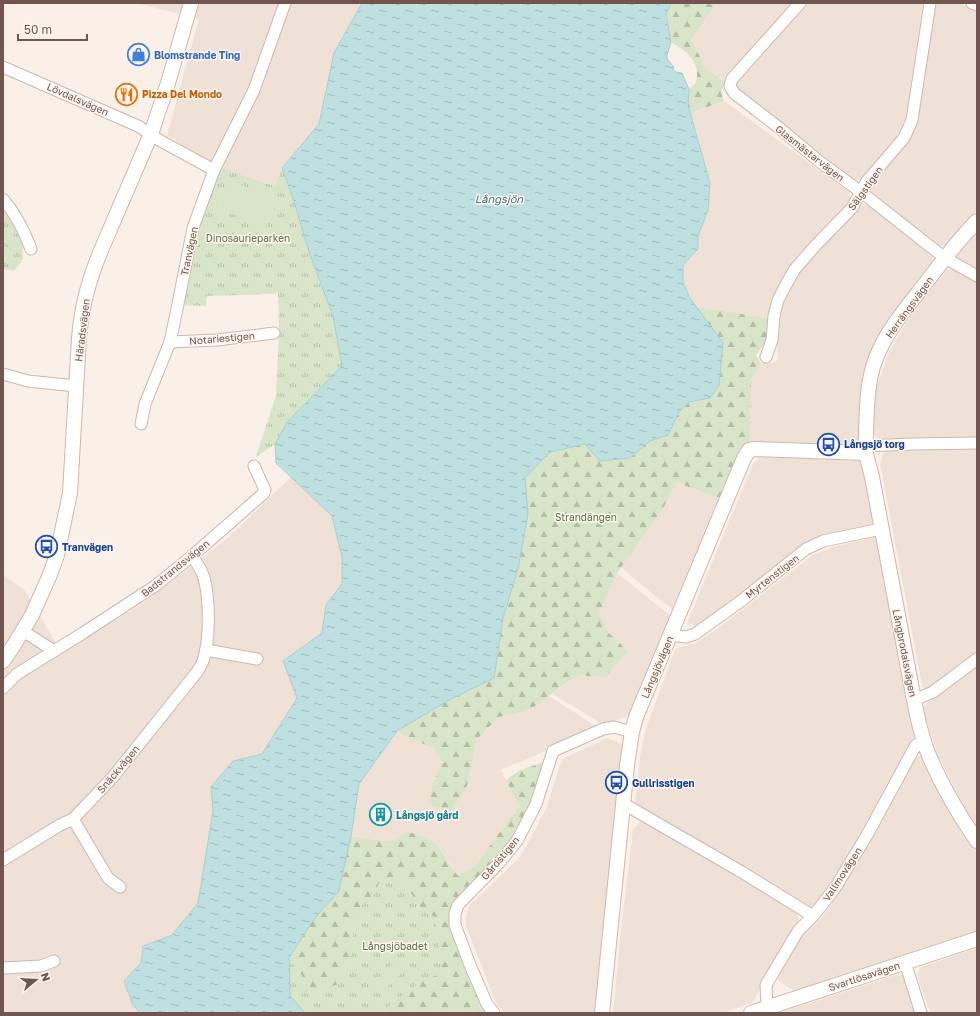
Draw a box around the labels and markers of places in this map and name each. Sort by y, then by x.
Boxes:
shop icon: Blomstrande Ting [126,42,152,68]
place label: Blomstrande Ting [154,49,240,61]
restaurant icon: Pizza Del Mondo [113,81,139,107]
place label: Pizza Del Mondo [142,88,222,100]
bus stop icon: Långsjö torg [815,431,841,457]
place label: Långsjö torg [844,438,905,450]
bus stop icon: Tranvägen [33,534,59,560]
place label: Tranvägen [62,541,113,553]
bus stop icon: Gullrisstigen [604,770,630,796]
place label: Gullrisstigen [632,777,695,789]
building icon: Långsjö gård [368,802,394,828]
place label: Långsjö gård [396,809,459,821]

